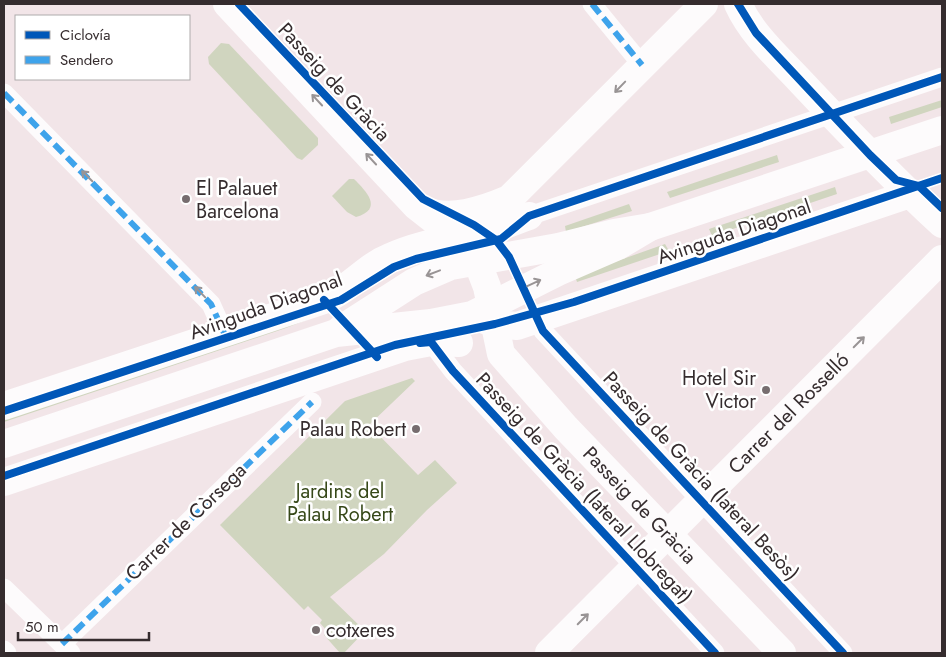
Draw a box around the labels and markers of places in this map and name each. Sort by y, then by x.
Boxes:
place label: El Palauet Barcelona [196,174,279,226]
marker: El Palauet Barcelona [180,193,192,205]
place label: Hotel Sir Victor [682,364,756,416]
marker: Hotel Sir Victor [760,384,772,396]
place label: Palau Robert [300,415,406,444]
marker: Palau Robert [410,423,422,435]
place label: cotxeres [326,616,395,645]
marker: cotxeres [310,624,322,636]

